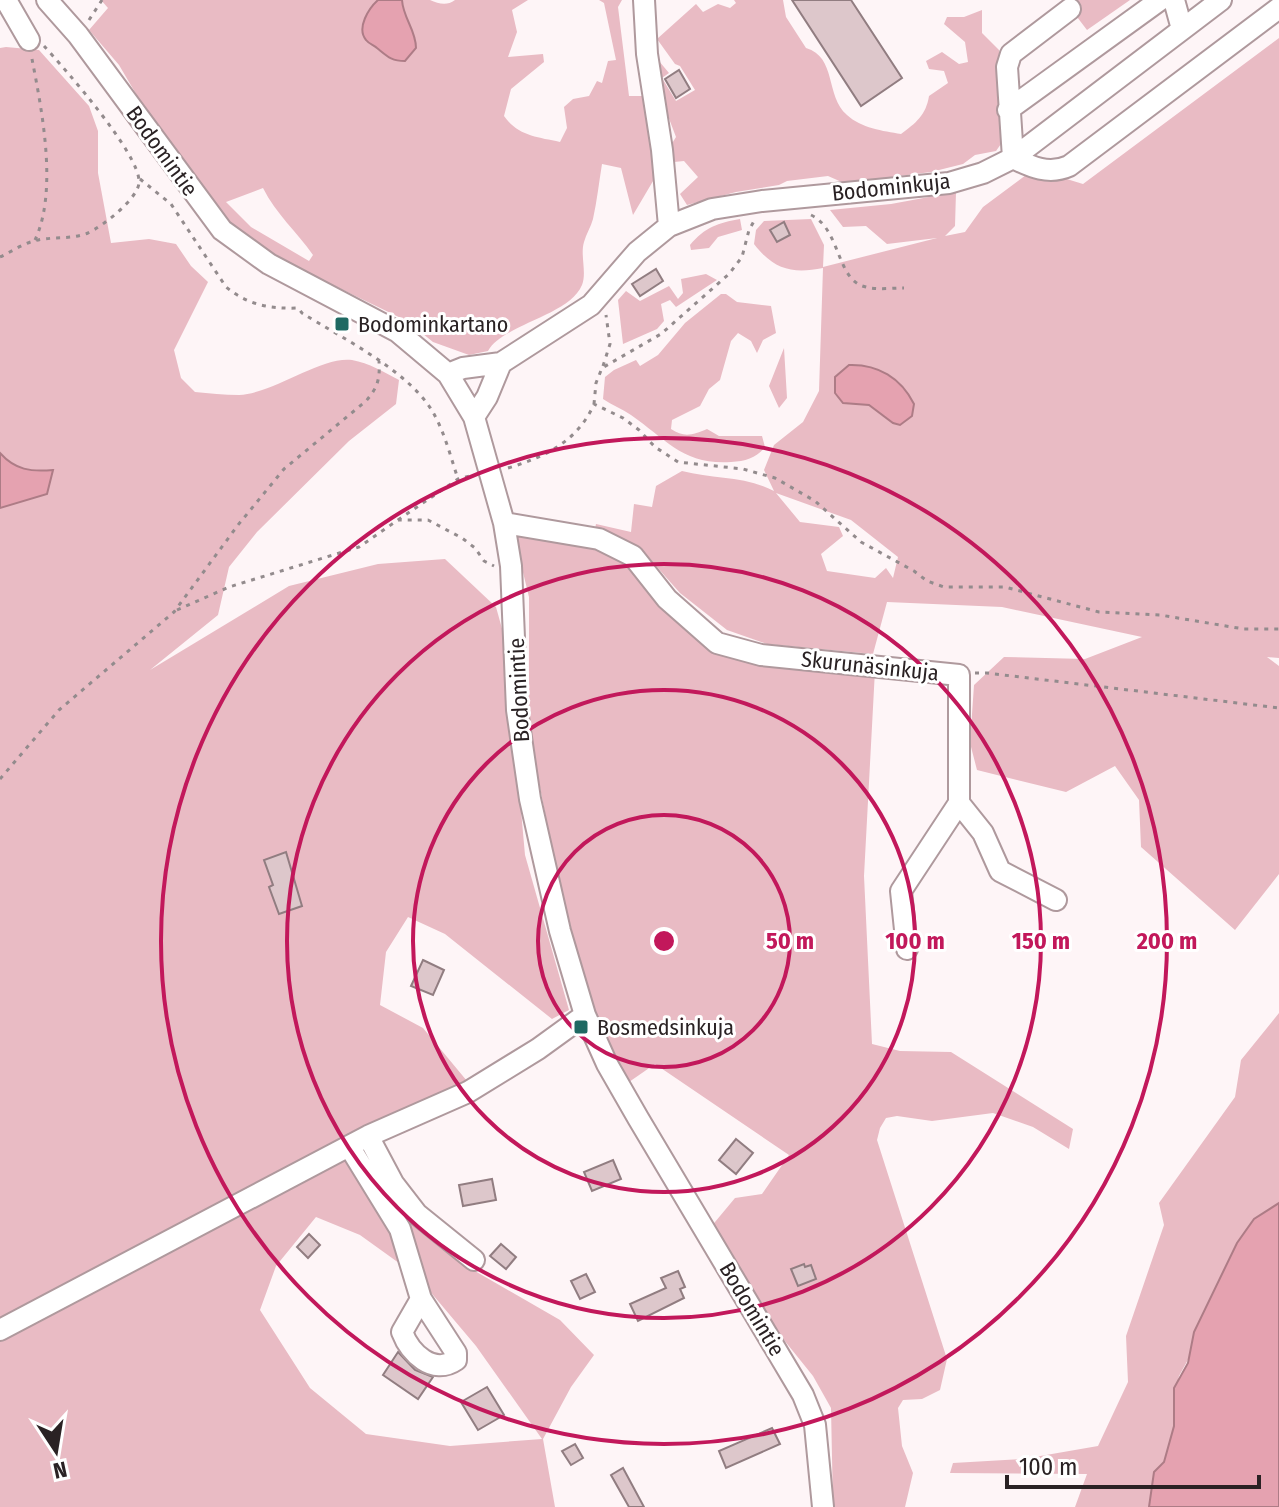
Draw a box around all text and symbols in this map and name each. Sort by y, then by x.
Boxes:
street label: Bodomintie [120,101,204,201]
street label: Bodominkuja [830,167,952,207]
place label: Bodominkartano [358,311,508,338]
marker: Bodominkartano [333,315,351,333]
street label: Bodomintie [503,637,535,743]
street label: Skurunäsinkuja [800,645,940,687]
centre of rings [650,927,678,955]
text: 50 m [766,927,814,955]
text: 100 m [885,927,945,955]
text: 150 m [1012,927,1070,955]
text: 200 m [1136,927,1197,955]
place label: Bosmedsinkuja [597,1014,734,1041]
marker: Bosmedsinkuja [572,1018,590,1036]
street label: Bodomintie [713,1257,791,1361]
north arrow [16,1411,96,1491]
scale bar [1007,1439,1259,1489]
text: 100 m [1019,1453,1077,1481]
text: N [51,1455,69,1485]

